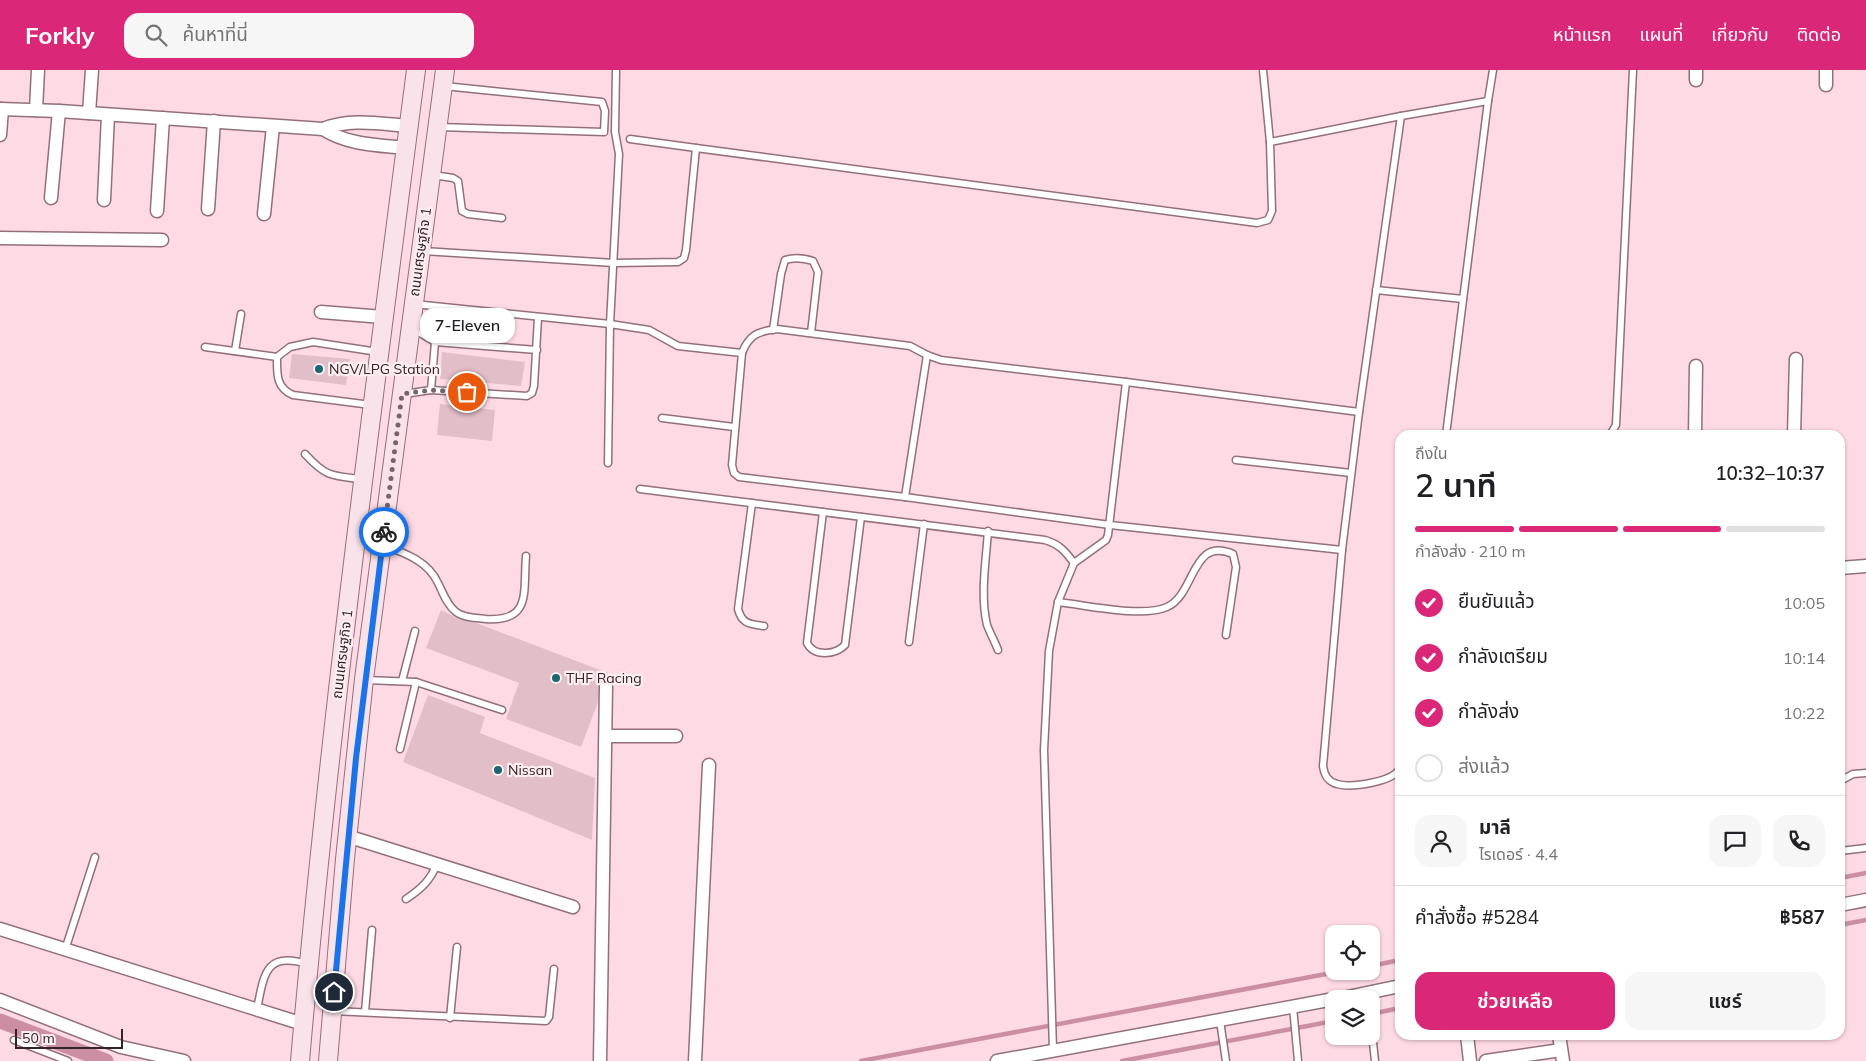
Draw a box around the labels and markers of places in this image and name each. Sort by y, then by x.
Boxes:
callout: 7-Eleven [420,307,514,342]
place label: NGV/LPG Station [329,360,440,378]
marker: NGV/LPG Station [313,363,325,375]
pin [446,371,488,413]
place label: THF Racing [566,669,642,687]
marker: THF Racing [550,672,562,684]
place label: Nissan [508,761,552,779]
marker: Nissan [492,764,504,776]
pin [313,971,355,1013]

